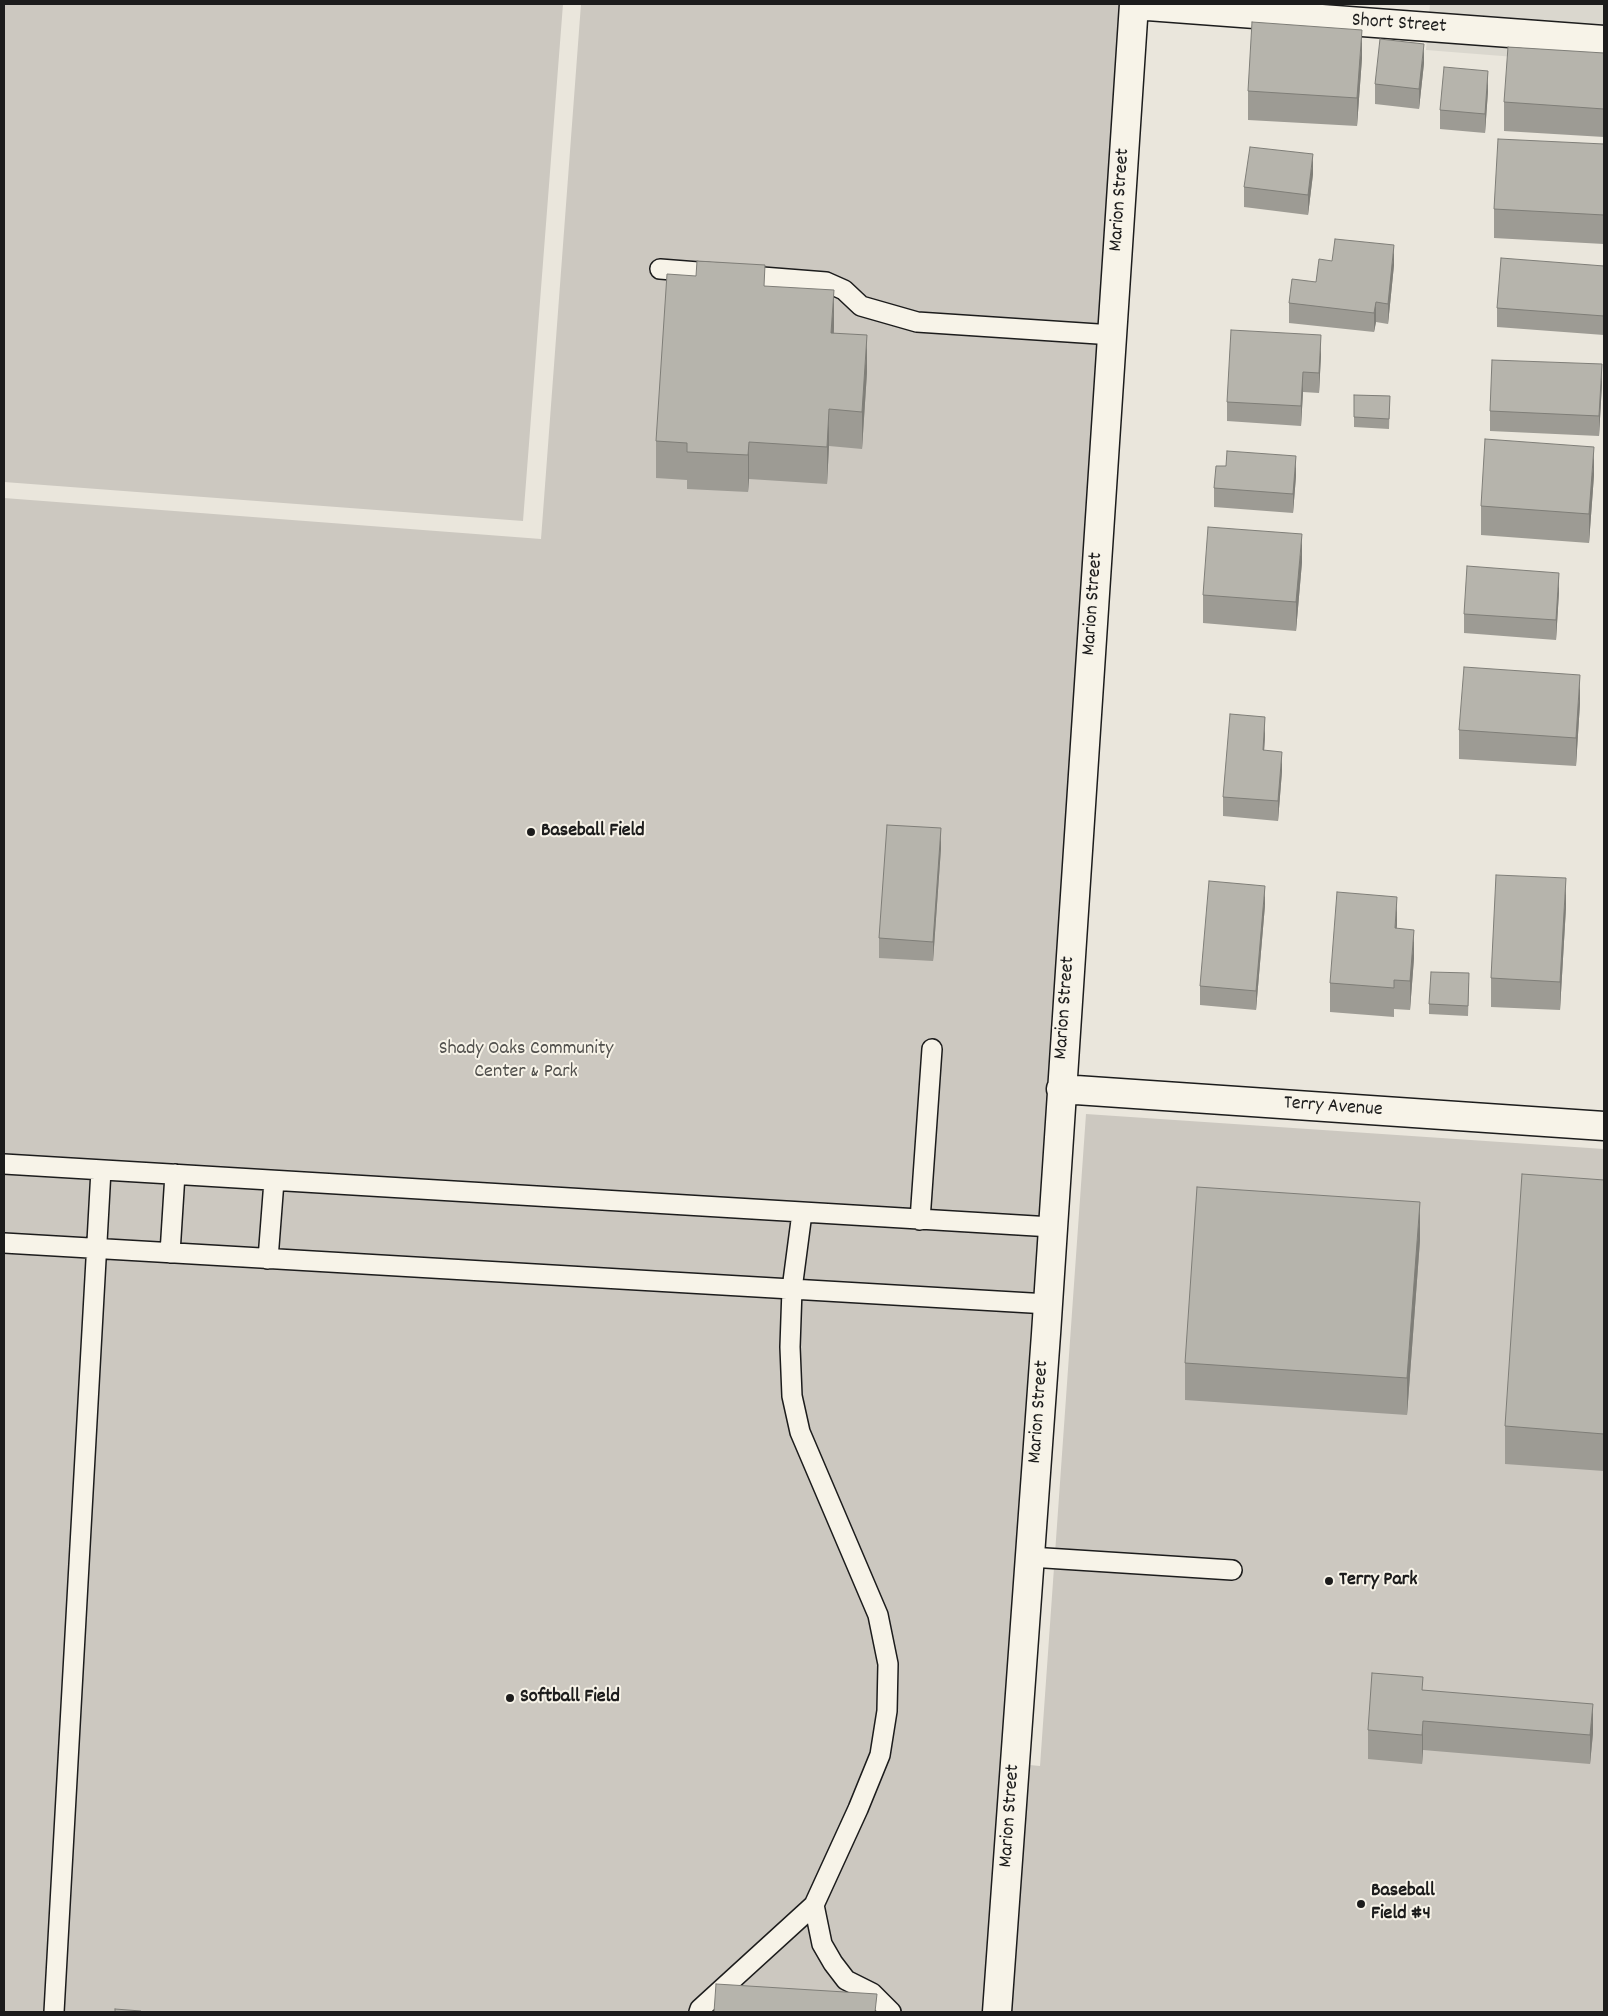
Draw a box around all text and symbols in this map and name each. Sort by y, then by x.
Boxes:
street label: Short Street [1351,10,1447,40]
street label: Marion Street [1105,148,1137,252]
street label: Marion Street [1078,552,1110,656]
place label: Baseball Field [541,820,645,844]
marker: Baseball Field [525,826,537,838]
street label: Marion Street [1050,956,1082,1060]
park label: Shady Oaks Community Center & Park [439,1038,613,1085]
street label: Terry Avenue [1283,1093,1383,1123]
street label: Marion Street [1024,1360,1056,1464]
place label: Terry Park [1339,1569,1417,1593]
marker: Terry Park [1323,1575,1335,1587]
place label: Softball Field [520,1686,620,1710]
marker: Softball Field [504,1692,516,1704]
street label: Marion Street [995,1764,1027,1868]
place label: Baseball Field #4 [1371,1880,1435,1927]
marker: Baseball Field #4 [1355,1898,1367,1910]

